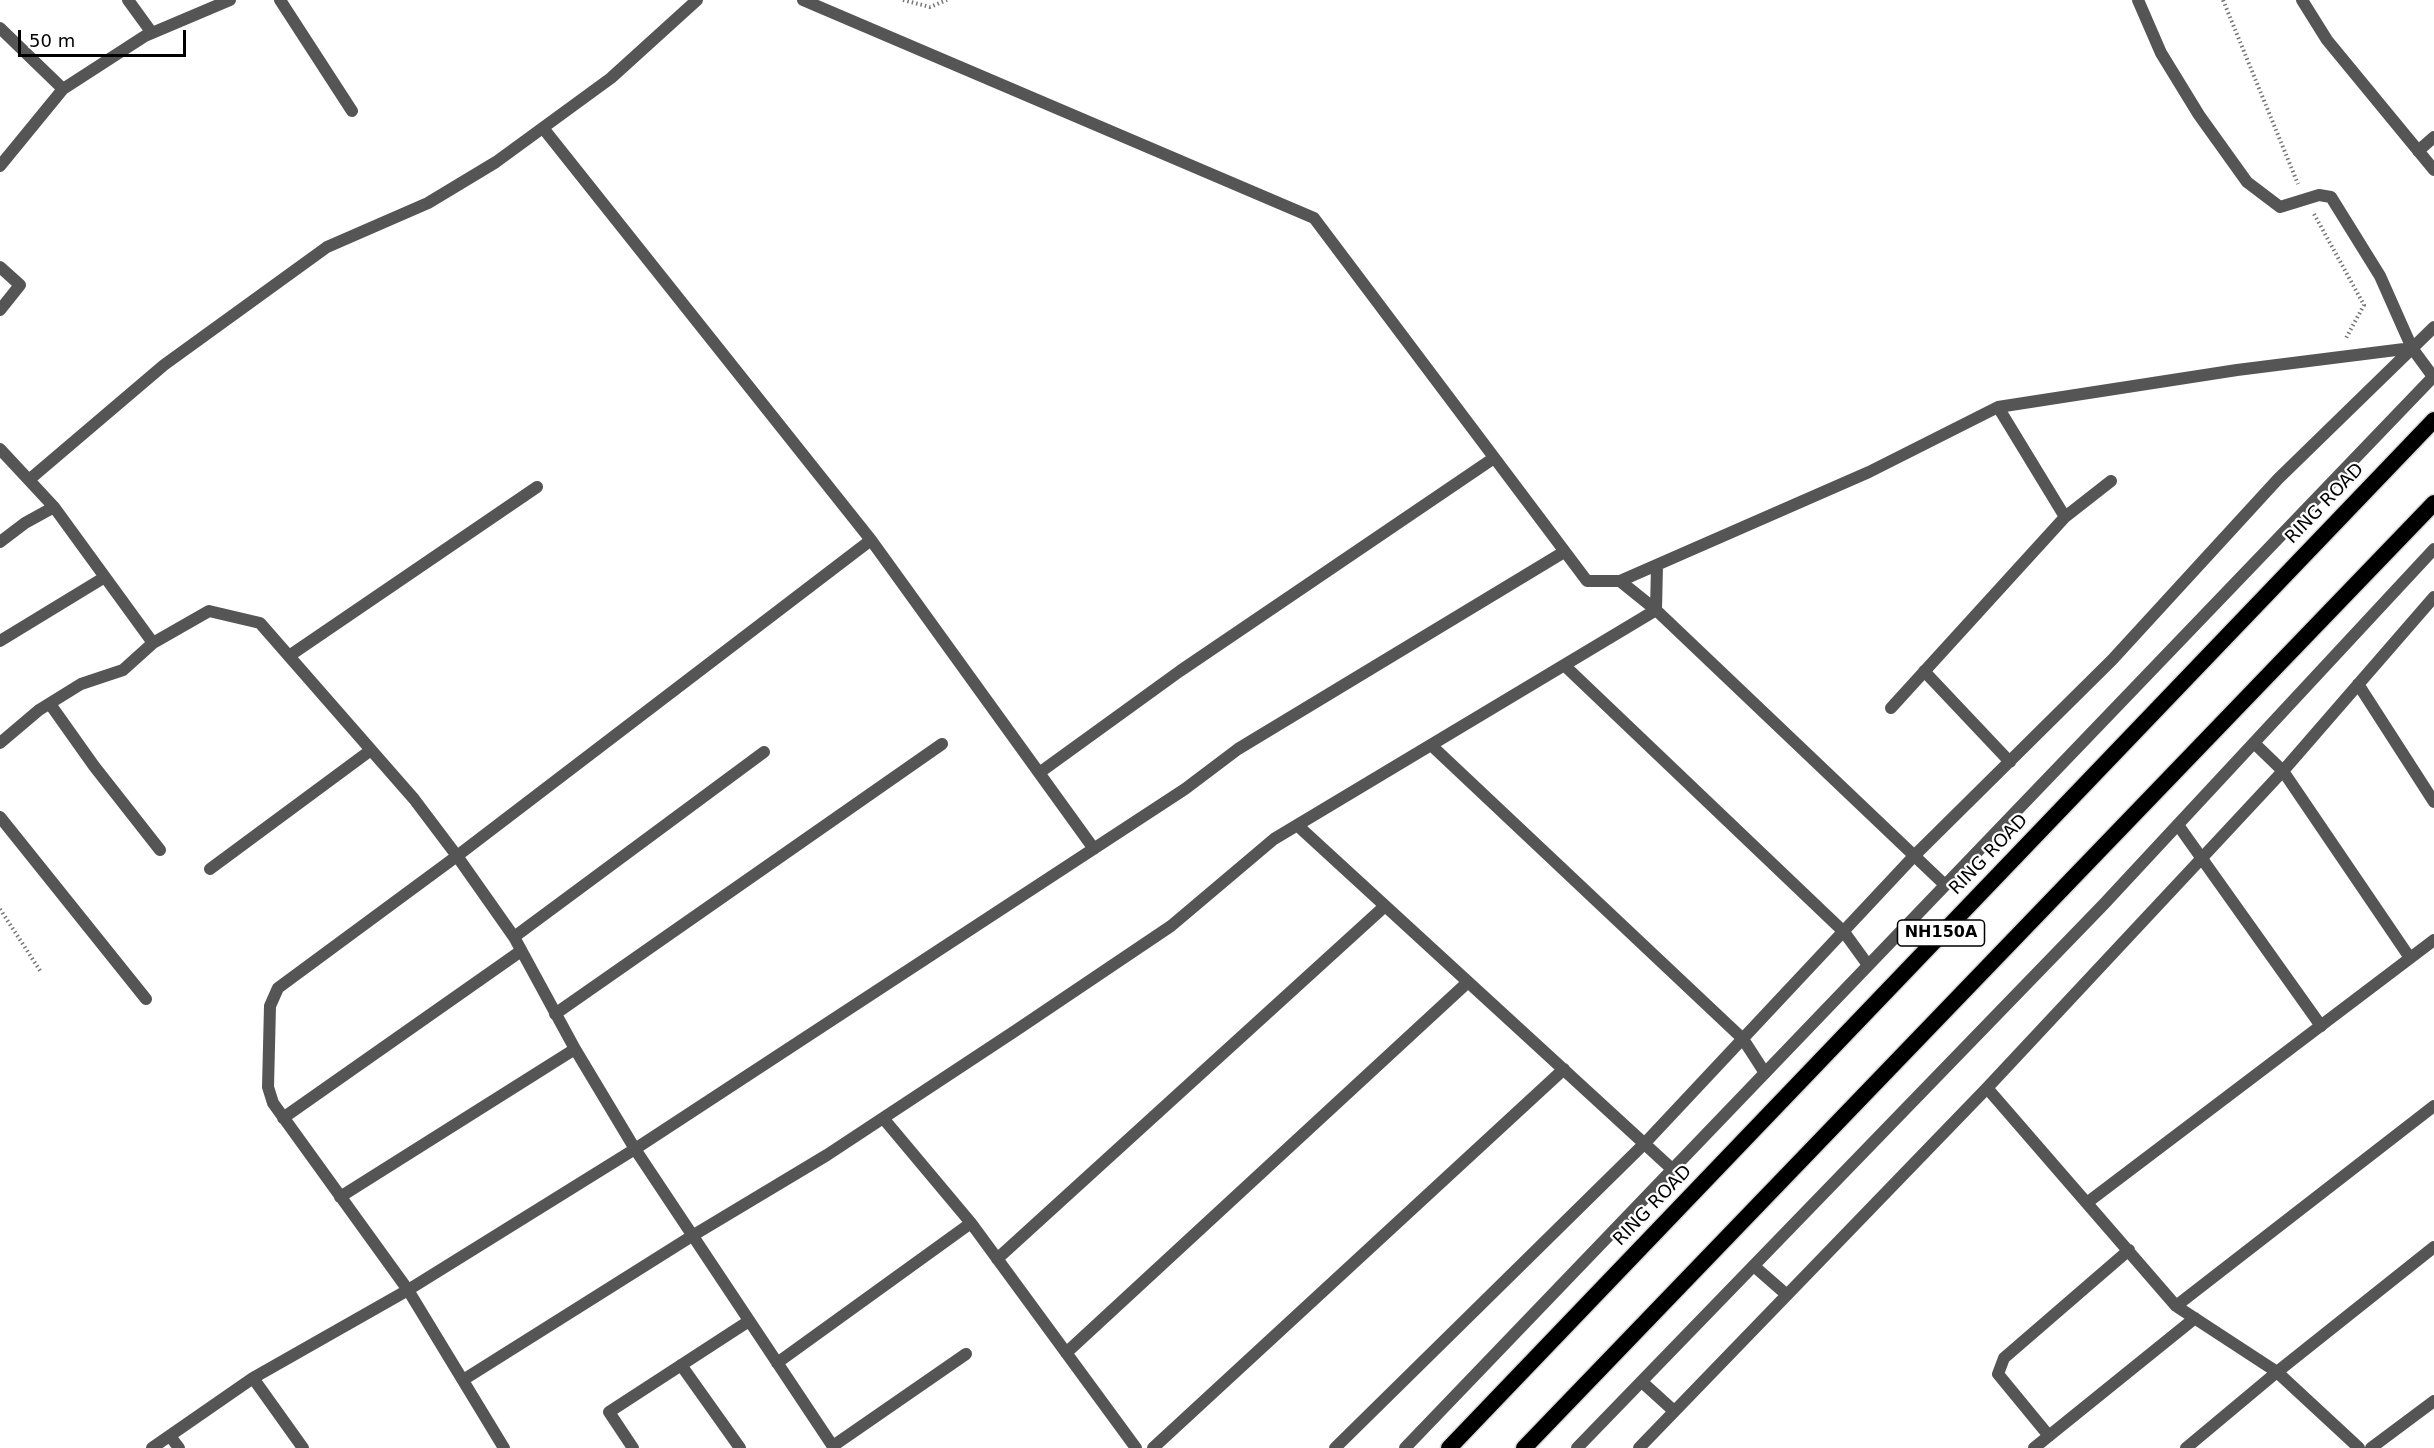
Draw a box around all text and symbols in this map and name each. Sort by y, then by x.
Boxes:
scale bar [21,18,189,56]
text: 50 m [29,30,75,51]
street label: RING ROAD [2281,459,2369,549]
street label: RING ROAD [1945,810,2033,900]
road number: NH150A [1898,920,1984,946]
street label: RING ROAD [1609,1161,1697,1251]

